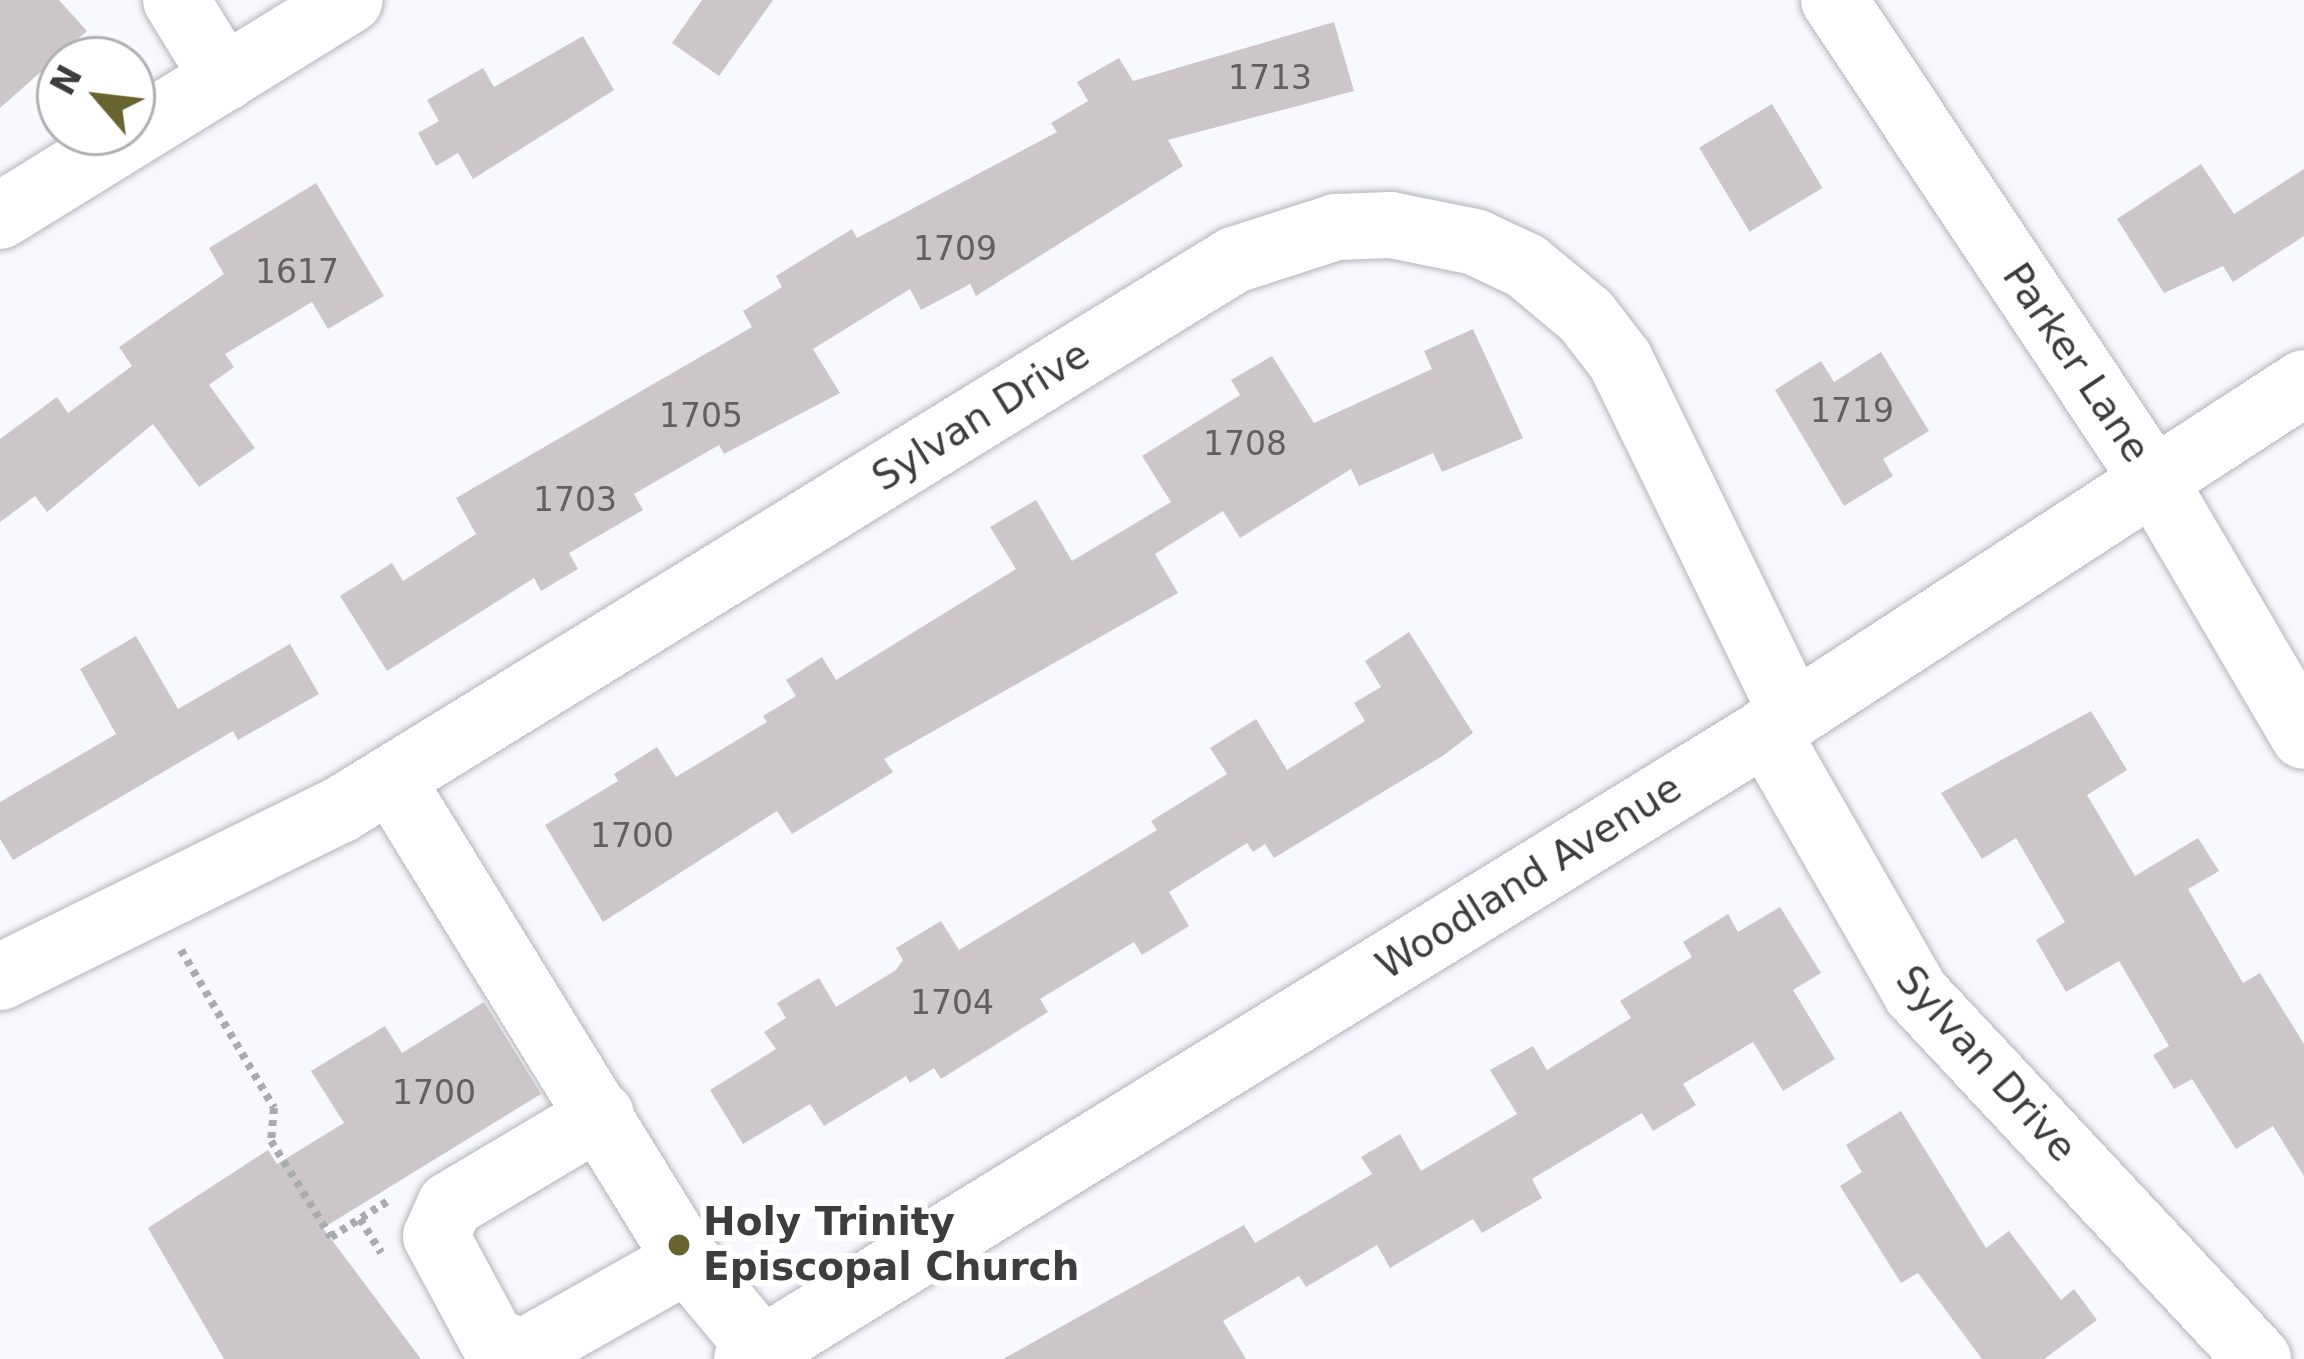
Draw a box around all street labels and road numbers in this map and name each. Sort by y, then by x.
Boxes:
street label: Parker Lane [1992,255,2160,471]
street label: Sylvan Drive [864,331,1098,501]
street label: Woodland Avenue [1368,764,1690,990]
street label: Sylvan Drive [1886,957,2086,1171]

